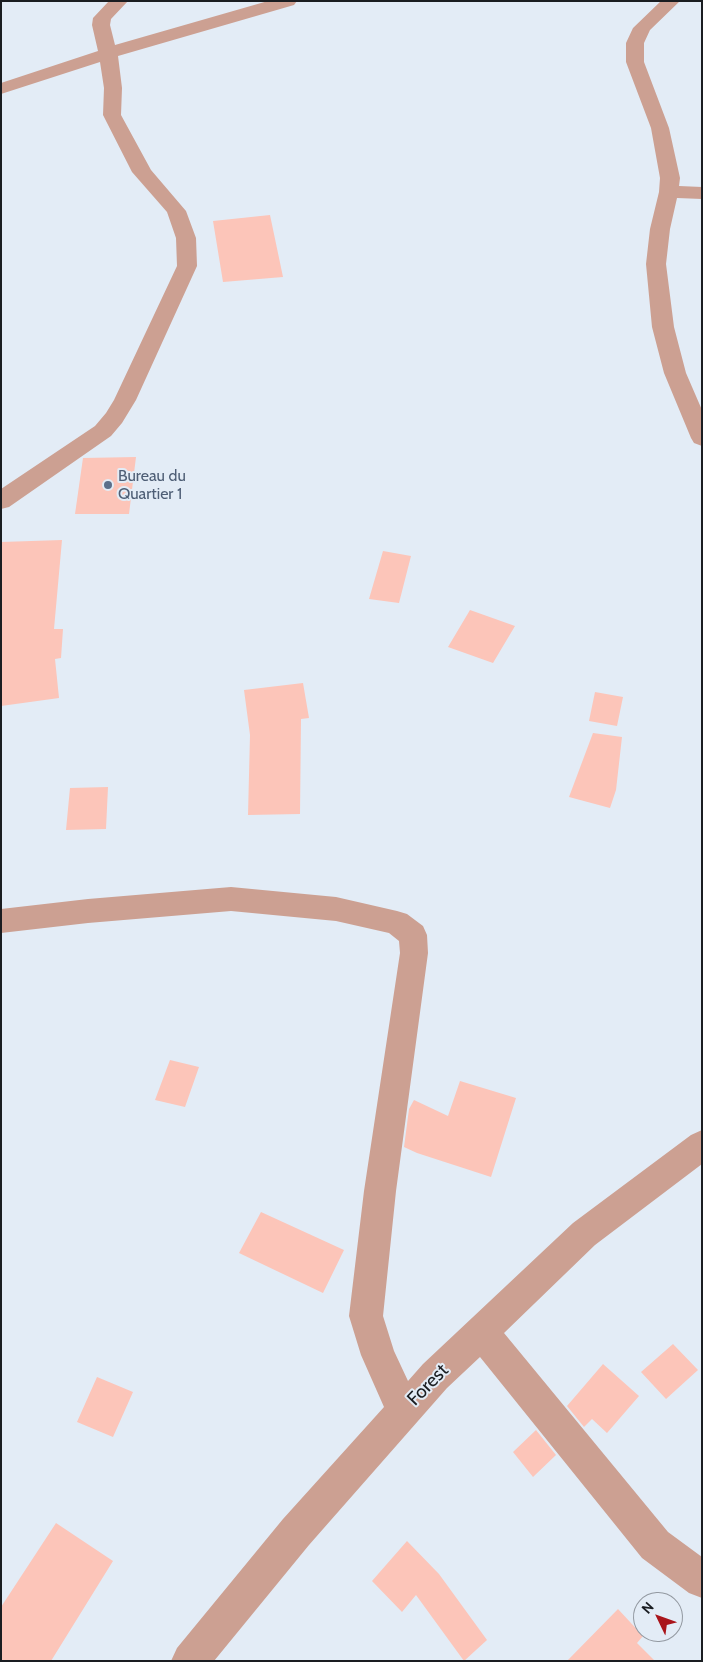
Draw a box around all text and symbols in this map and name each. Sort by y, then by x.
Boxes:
place label: Bureau du Quartier 1 [118,466,186,504]
marker: Bureau du Quartier 1 [102,479,114,491]
street label: Forest [403,1359,453,1411]
north arrow [633,1592,683,1642]
text: N [638,1598,658,1617]

